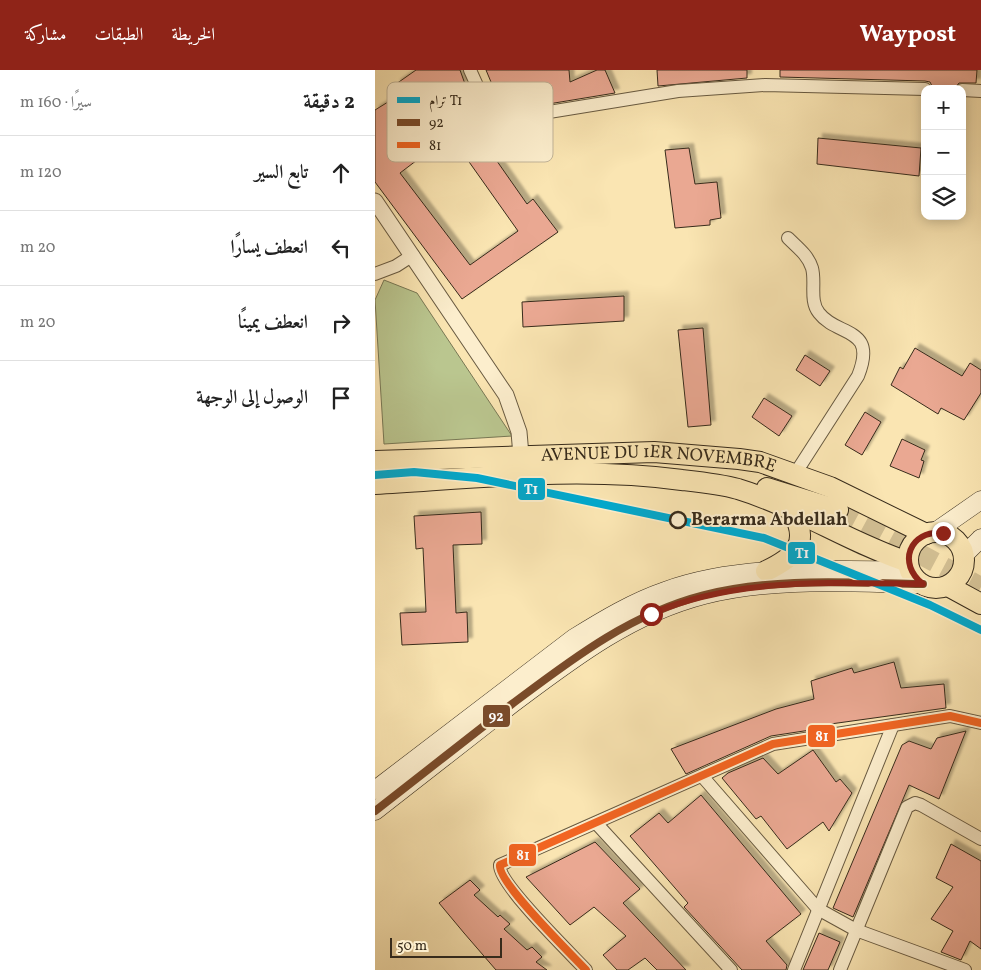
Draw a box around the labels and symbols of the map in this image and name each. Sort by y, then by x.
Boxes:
legend [387,82,553,162]
text: ترام T1 [429,92,463,113]
text: 92 [429,114,444,133]
text: 81 [429,137,442,156]
street label: AVENUE DU 1ER NOVEMBRE [540,439,780,479]
line badge: T1 [517,477,546,501]
text: T1 [524,481,538,500]
place label: Berarma Abdellah [691,508,848,533]
marker: Berarma Abdellah [669,511,687,529]
route end [932,522,955,545]
line badge: T1 [787,541,816,565]
text: T1 [795,545,809,564]
route start [640,603,663,626]
line badge: 92 [482,704,511,728]
text: 92 [488,708,504,727]
line badge: 81 [807,724,836,748]
text: 81 [815,728,829,747]
line badge: 81 [508,843,537,867]
text: 81 [516,847,530,866]
scale bar [390,935,503,958]

